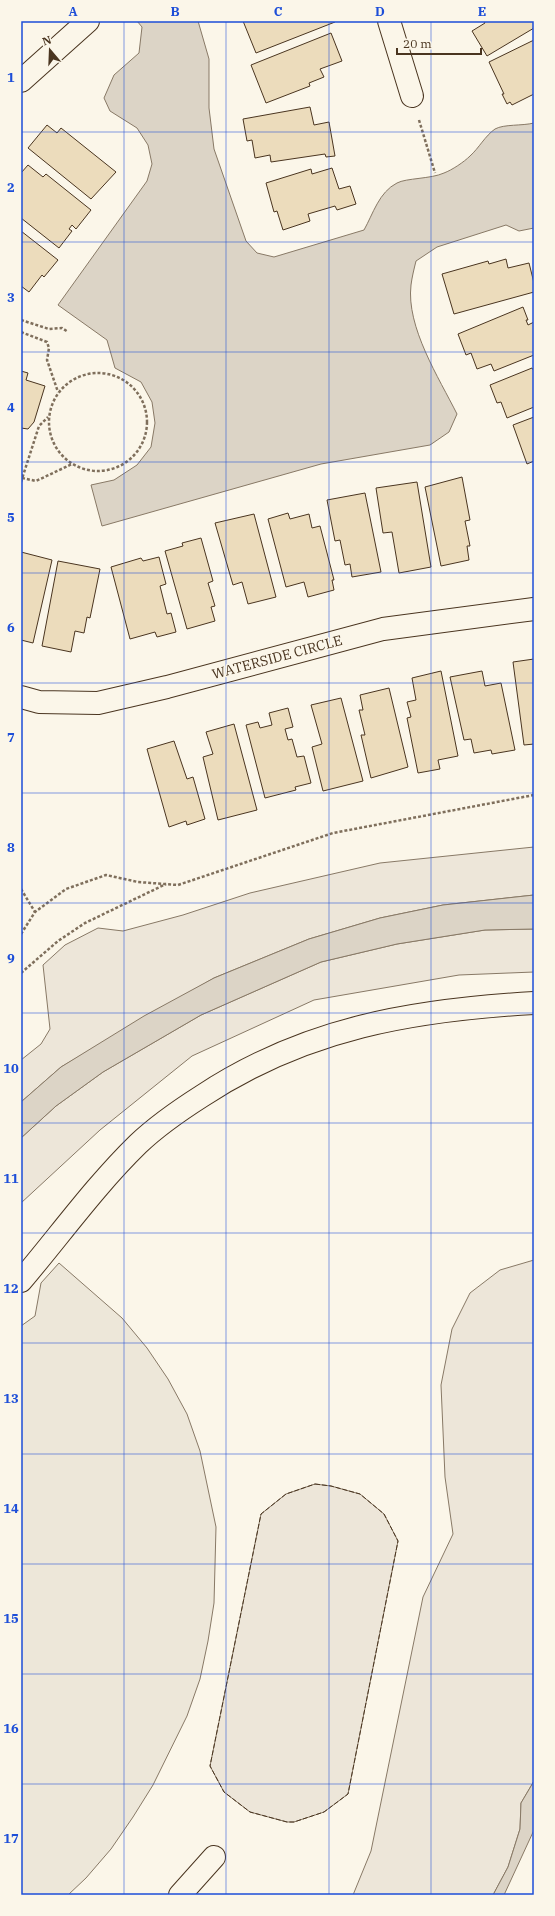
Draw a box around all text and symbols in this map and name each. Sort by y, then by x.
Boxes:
text: A [68,3,78,20]
text: B [170,3,180,20]
text: C [274,3,283,20]
text: D [375,3,385,20]
text: E [478,3,486,20]
north arrow [30,30,70,70]
scale bar [397,30,481,56]
text: N [40,32,53,49]
text: 20 m [403,36,432,51]
text: 1 [7,69,15,86]
text: 2 [7,179,15,196]
text: 3 [7,289,15,306]
text: 4 [7,399,15,416]
text: 5 [7,509,15,526]
text: 6 [7,619,15,636]
street label: WATERSIDE CIRCLE [210,631,344,683]
text: 7 [7,729,15,746]
text: 8 [7,839,15,856]
text: 9 [7,950,15,967]
text: 10 [3,1060,19,1077]
text: 11 [3,1170,19,1187]
text: 12 [3,1280,19,1297]
text: 13 [3,1390,19,1407]
text: 14 [3,1500,19,1517]
text: 15 [3,1610,19,1627]
text: 16 [3,1720,19,1737]
text: 17 [3,1830,19,1847]

